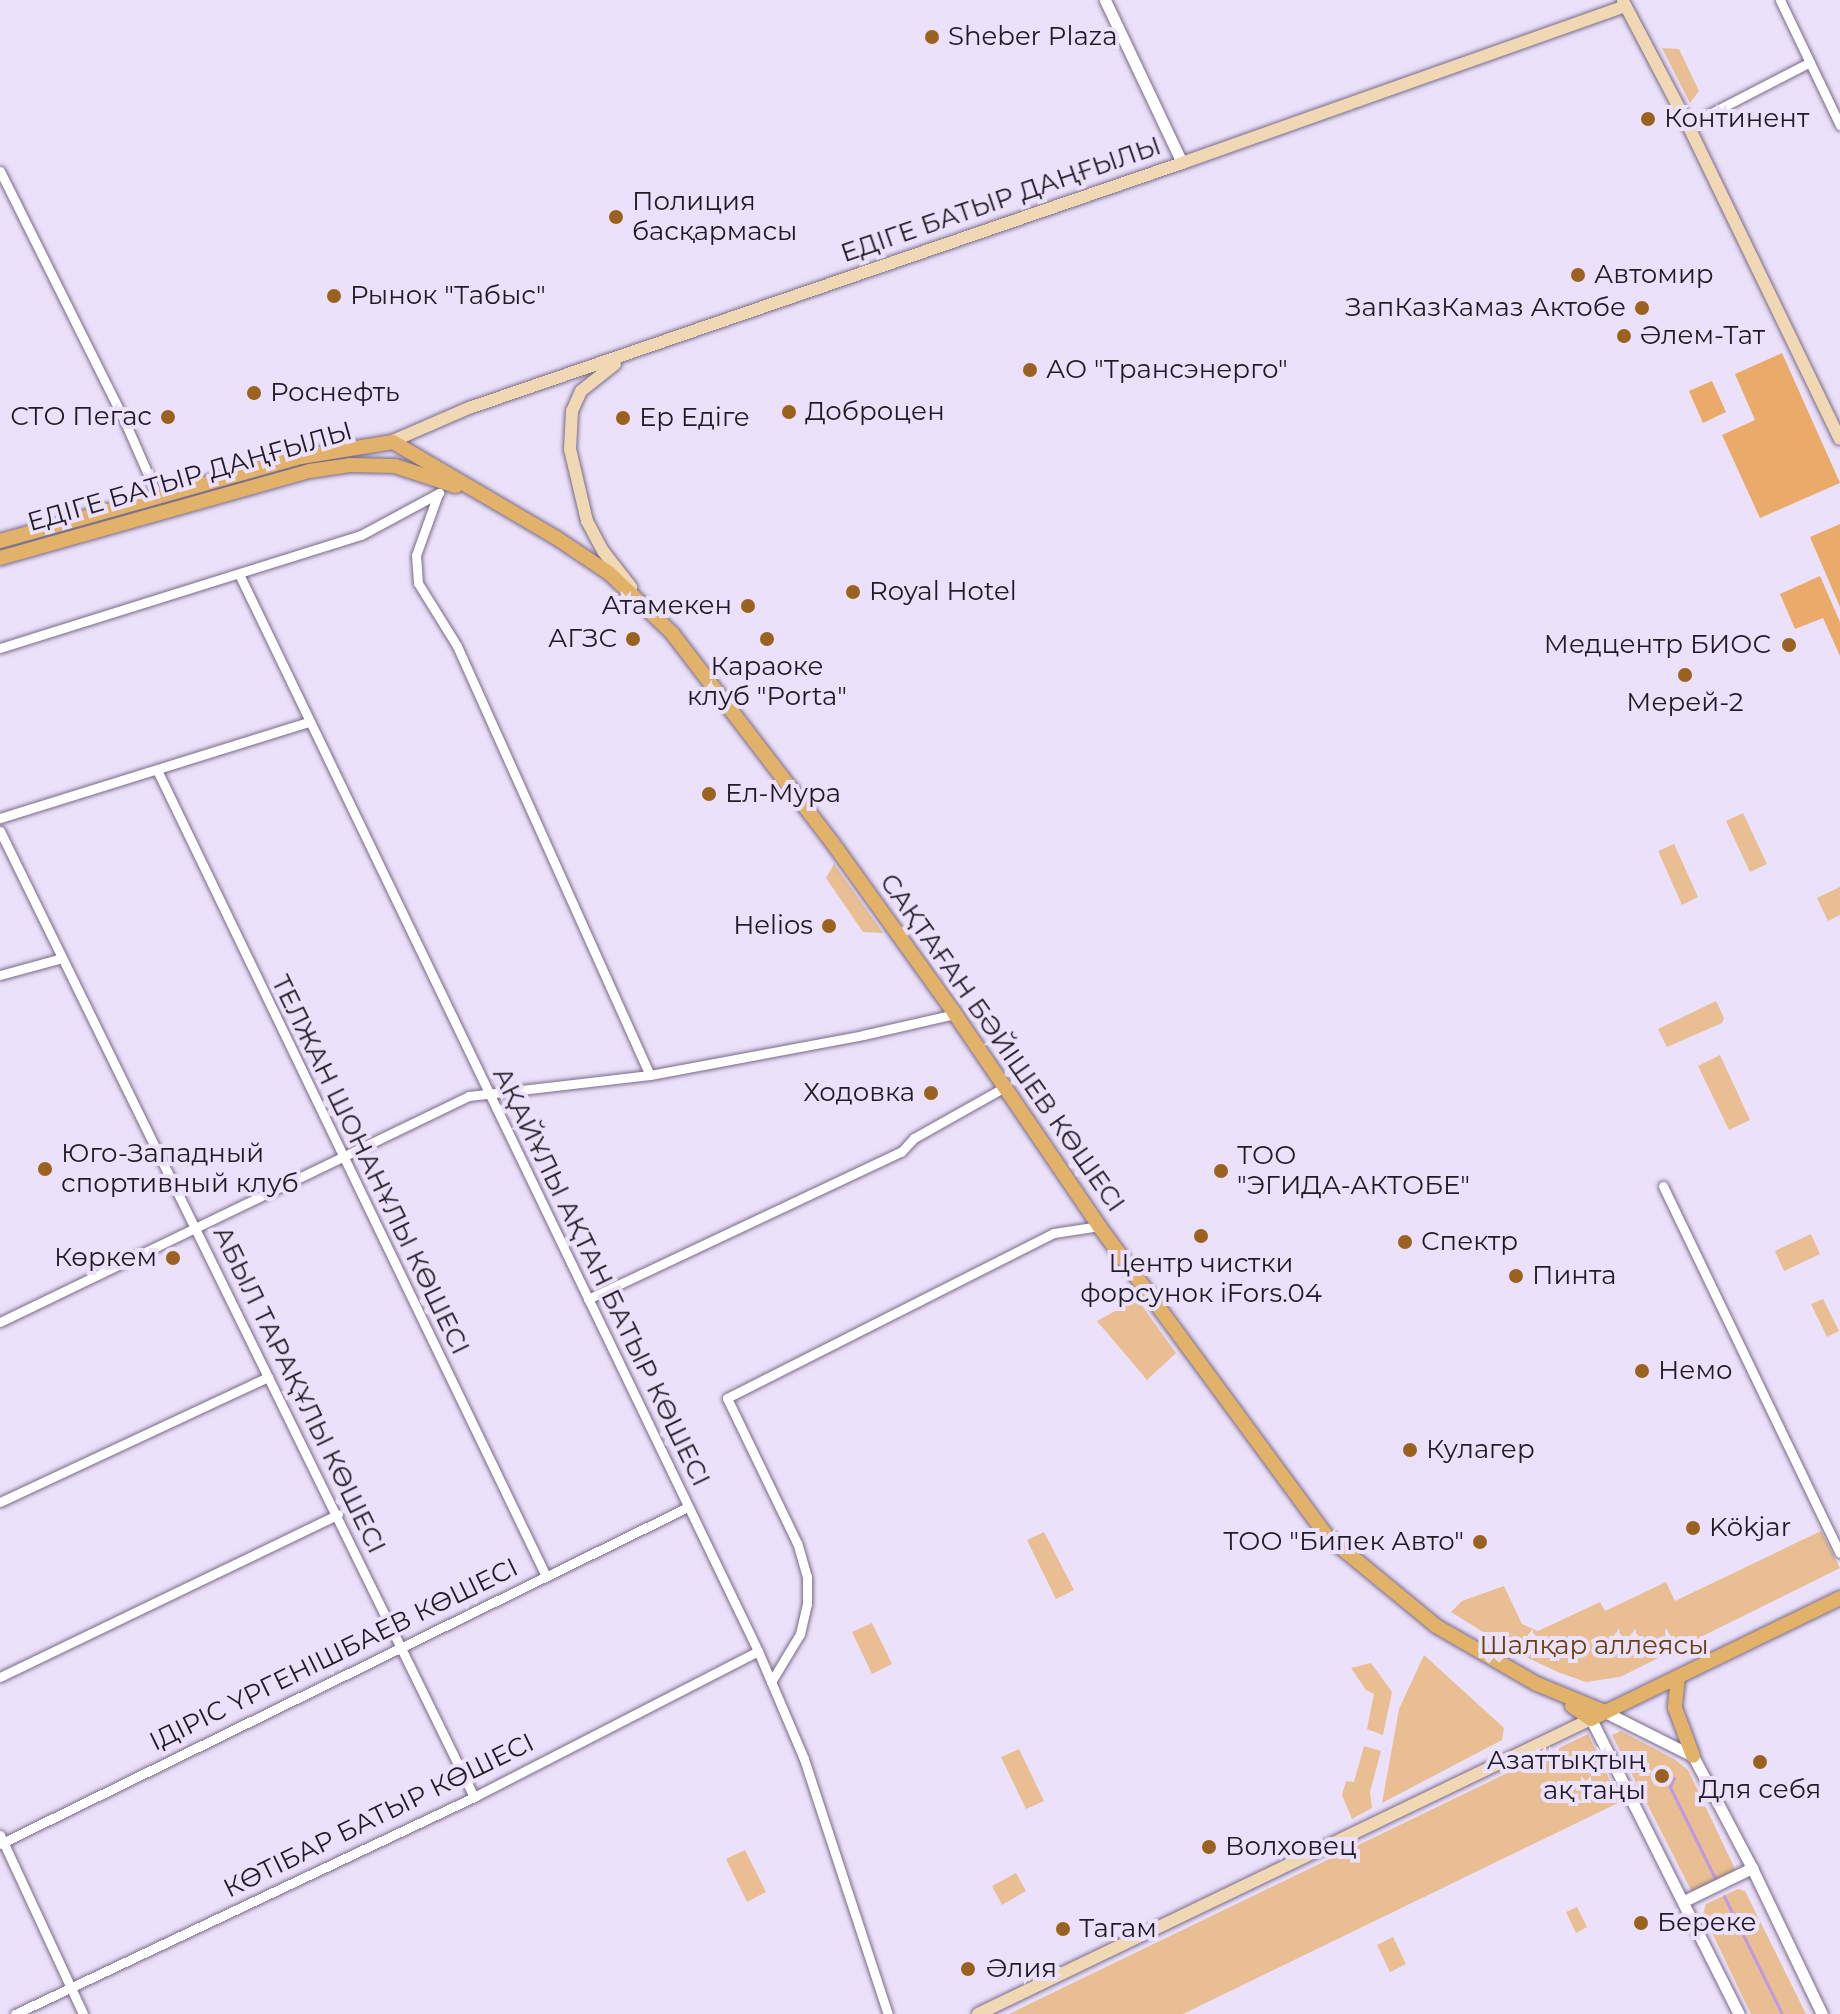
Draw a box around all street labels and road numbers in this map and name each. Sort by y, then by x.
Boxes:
street label: ЕДІГЕ БАТЫР ДАҢҒЫЛЫ [837,130,1165,270]
street label: ЕДІГЕ БАТЫР ДАҢҒЫЛЫ [24,416,356,538]
street label: САҚТАҒАН БӘЙІШЕВ КӨШЕСІ [873,868,1131,1218]
street label: ТЕЛЖАН ШОНАНҰЛЫ КӨШЕСІ [264,970,476,1360]
street label: АҚАЙҰЛЫ АҚТАН БАТЫР КӨШЕСІ [486,1062,716,1492]
street label: АБЫЛ ТАРАҚҰЛЫ КӨШЕСІ [206,1221,392,1559]
street label: ІДІРІС ҮРГЕНІШБАЕВ КӨШЕСІ [145,1552,523,1758]
street label: КӨТІБАР БАТЫР КӨШЕСІ [219,1727,539,1905]

